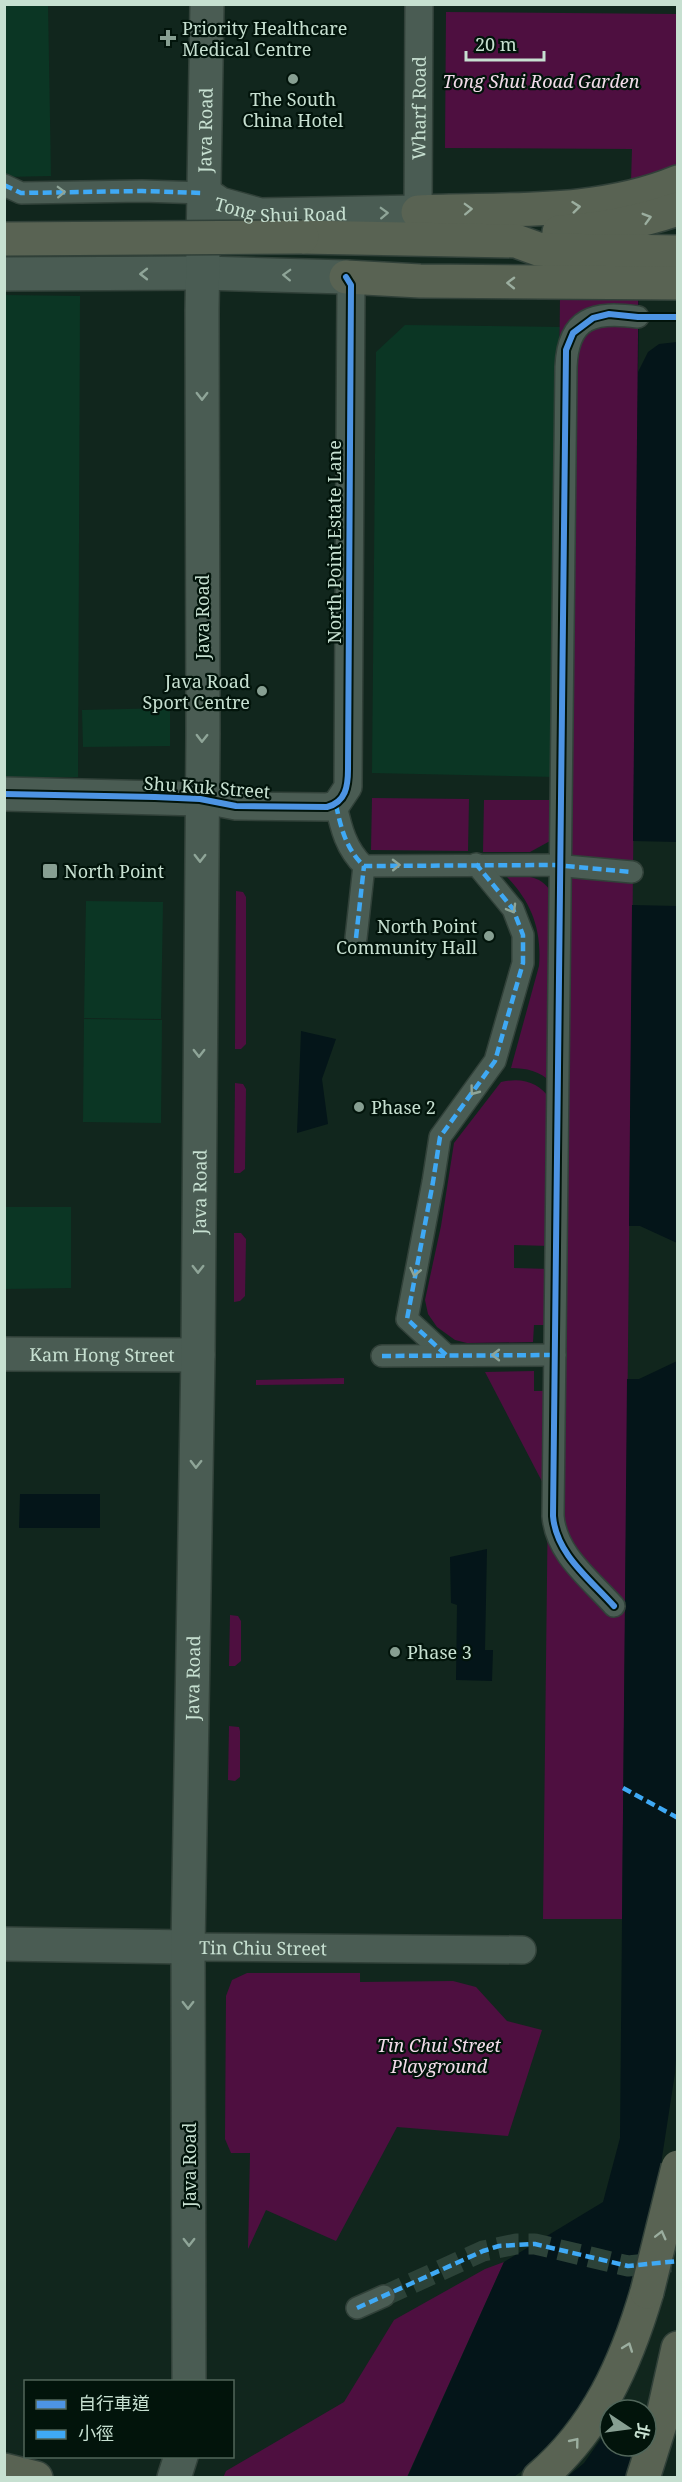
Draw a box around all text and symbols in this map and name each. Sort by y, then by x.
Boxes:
place label: Priority Healthcare Medical Centre [182,16,347,61]
scale bar [466,24,544,62]
marker: Priority Healthcare Medical Centre [159,29,177,47]
text: 20 m [475,32,517,56]
street label: Wharf Road [406,56,431,160]
park label: Tong Shui Road Garden [442,69,640,93]
marker: The South China Hotel [286,72,300,86]
street label: Java Road [192,87,218,174]
place label: The South China Hotel [243,87,344,132]
one-way arrow [57,186,66,198]
street label: Tong Shui Road [212,191,347,227]
one-way arrow [571,201,580,213]
one-way arrow [463,203,472,216]
one-way arrow [379,206,388,219]
one-way arrow [642,213,652,226]
one-way arrow [140,268,149,280]
one-way arrow [283,268,292,281]
one-way arrow [507,277,516,289]
one-way arrow [196,391,208,400]
street label: North Point Estate Lane [322,440,346,644]
street label: Java Road [190,574,214,661]
place label: Java Road Sport Centre [143,669,250,714]
marker: Java Road Sport Centre [255,684,269,698]
one-way arrow [196,733,209,742]
street label: Shu Kuk Street [143,771,271,803]
one-way arrow [194,853,206,862]
place label: North Point [64,859,164,883]
one-way arrow [391,859,400,872]
marker: North Point [41,862,59,880]
one-way arrow [505,903,517,913]
place label: North Point Community Hall [336,914,477,959]
marker: North Point Community Hall [482,929,496,943]
one-way arrow [193,1048,205,1057]
one-way arrow [471,1085,482,1096]
place label: Phase 2 [371,1095,436,1119]
marker: Phase 2 [352,1100,366,1114]
street label: Java Road [187,1149,212,1236]
one-way arrow [192,1264,204,1273]
one-way arrow [409,1267,422,1277]
street label: Kam Hong Street [29,1342,175,1367]
one-way arrow [492,1349,501,1361]
one-way arrow [190,1459,202,1468]
street label: Java Road [180,1635,205,1722]
place label: Phase 3 [407,1640,472,1664]
marker: Phase 3 [388,1645,402,1659]
street label: Tin Chiu Street [199,1935,327,1960]
one-way arrow [182,2001,194,2010]
park label: Tin Chui Street Playground [377,2033,501,2078]
street label: Java Road [177,2122,201,2209]
one-way arrow [653,2230,666,2240]
one-way arrow [183,2238,195,2247]
one-way arrow [621,2342,634,2353]
legend [24,2380,234,2458]
text: 自行車道 [78,2391,150,2415]
north arrow [598,2398,658,2458]
text: 小徑 [78,2421,114,2445]
text: 北 [630,2421,655,2442]
one-way arrow [568,2437,579,2448]

